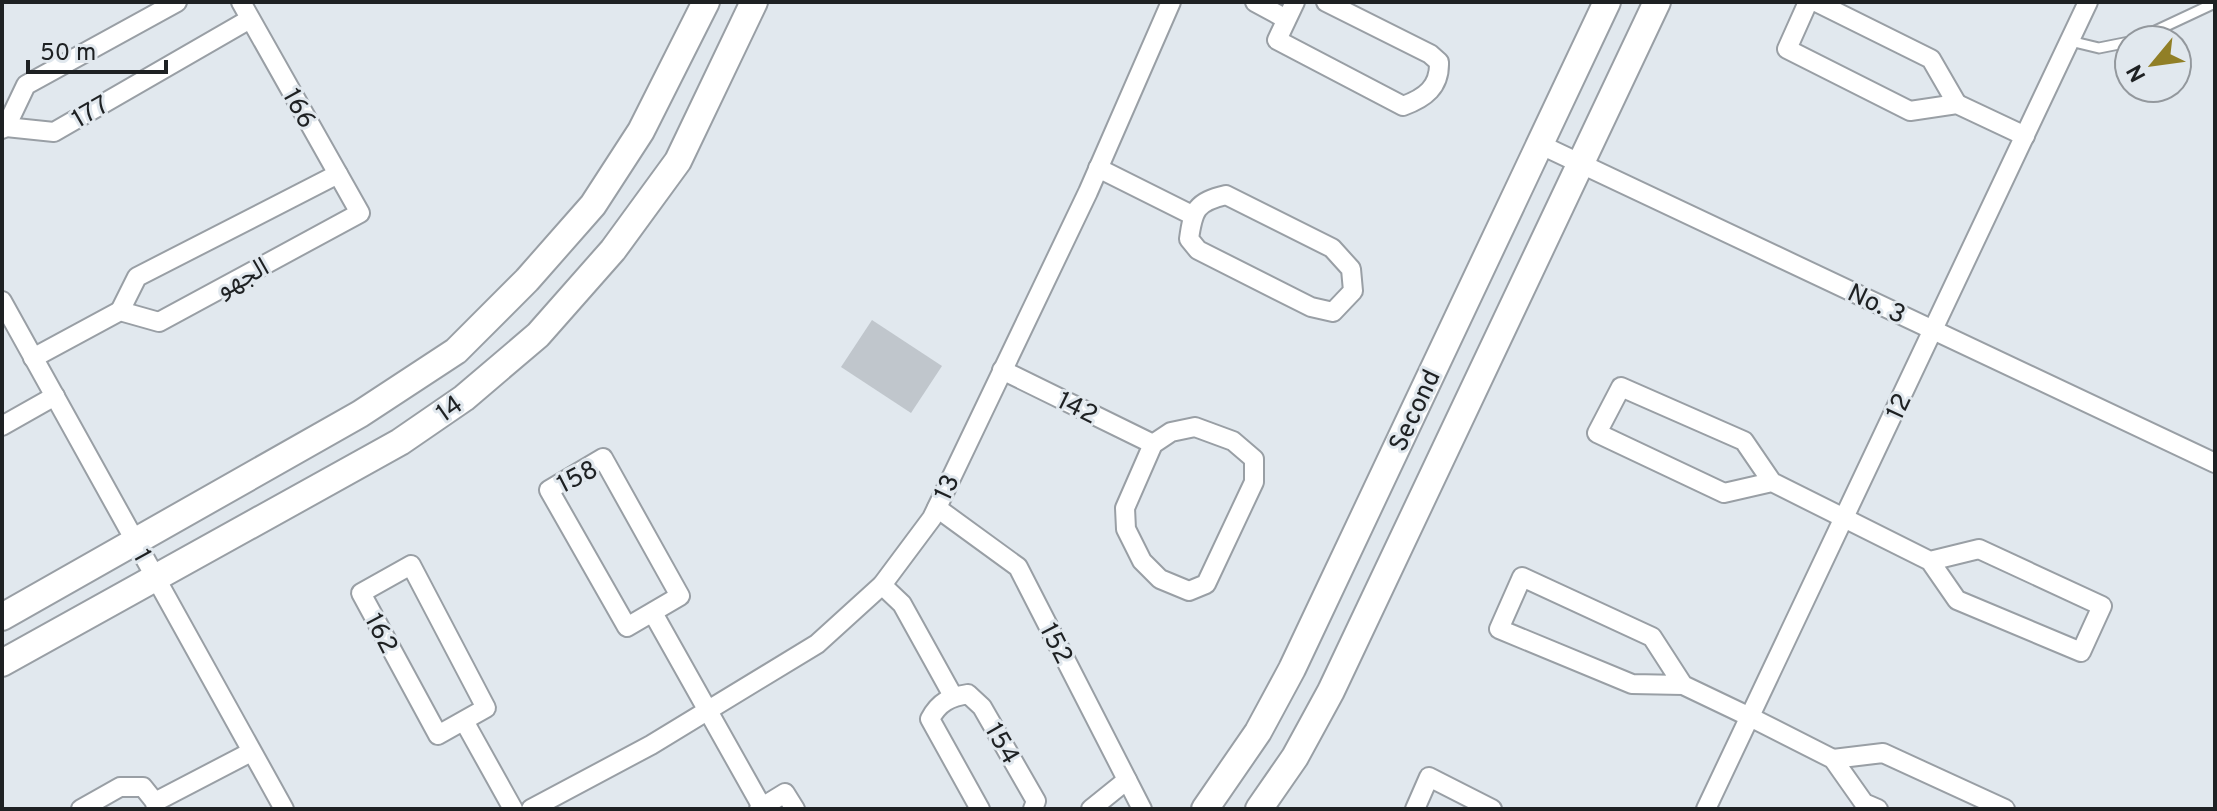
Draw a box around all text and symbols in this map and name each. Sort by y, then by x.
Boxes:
scale bar [28,24,166,74]
north arrow [2113,24,2193,104]
text: 50 m [40,39,96,69]
text: N [2122,59,2153,86]
street label: 166 [274,83,322,135]
street label: 177 [67,89,116,137]
street label: الجهو [211,252,275,307]
street label: No. 3 [1842,278,1910,333]
street label: Second [1383,365,1450,457]
street label: 142 [1051,385,1103,433]
street label: 12 [1880,388,1921,426]
street label: 14 [431,389,470,431]
street label: 158 [552,454,604,502]
street label: 13 [928,470,969,507]
street label: 1 [124,544,158,568]
street label: 162 [356,608,404,660]
street label: 152 [1031,618,1079,670]
street label: 154 [976,718,1026,771]

